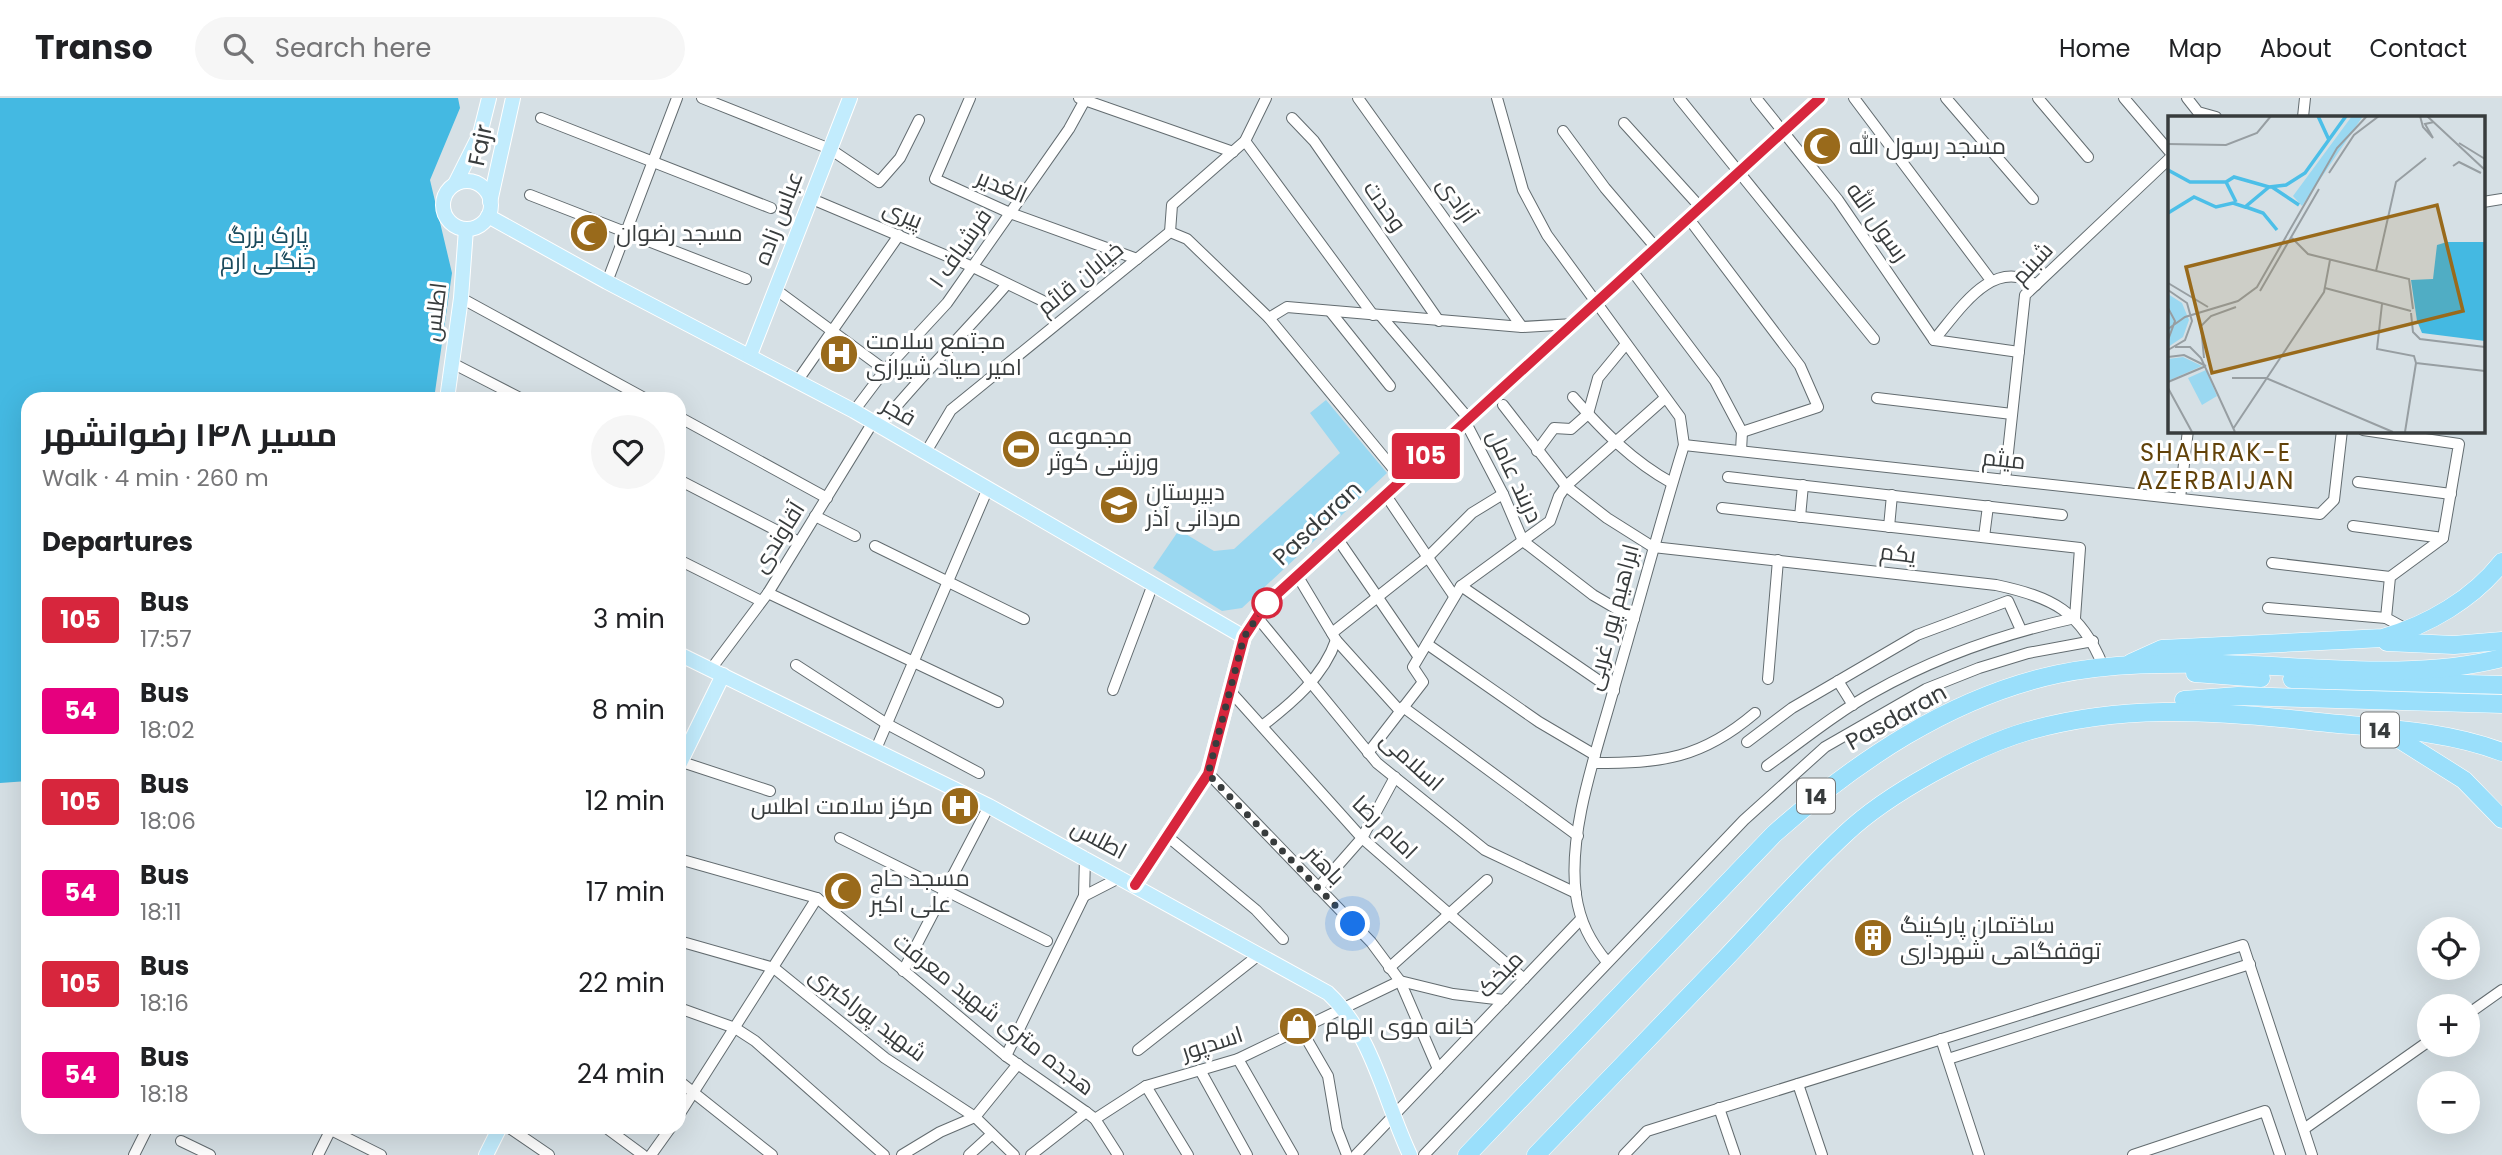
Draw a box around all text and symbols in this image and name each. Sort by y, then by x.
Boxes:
search box [195,17,685,80]
text: Transo [35,24,153,71]
icon: search [219,29,257,67]
text: Search here [275,30,431,66]
text: Home [2059,32,2131,65]
text: Map [2169,32,2222,65]
text: About [2260,32,2331,65]
text: Contact [2369,32,2467,65]
inset map [2168,116,2484,432]
street label: Fajr [460,121,500,169]
mosque icon: مسجد رسول الله [1801,125,1843,167]
place label: مسجد رسول الله [1849,130,2006,162]
street label: الغدیر [970,160,1032,211]
street label: عباس زاده [746,167,810,269]
street label: آزادی [1430,170,1484,230]
street label: وحدت [1356,174,1414,238]
street label: رسول الله [1839,176,1917,268]
street label: پیری [878,191,928,237]
street label: فرشباف ۱ [921,202,999,294]
mosque icon: مسجد رضوان [568,212,610,254]
place label: مسجد رضوان [616,217,743,249]
park label: پارک بزرگ جنگلی ارم [220,219,316,277]
street label: خیابان قائم [1030,233,1130,323]
street label: شبنم [2004,235,2060,291]
street label: اطلس [416,281,454,343]
place label: مجتمع سلامت امیر صیاد شیرازی [866,325,1022,383]
hospital icon: مجتمع سلامت امیر صیاد شیرازی [818,333,860,375]
street label: فجر [874,387,922,434]
text: مسیر ۱۴۸ رضوانشهر [42,411,337,458]
button: heart [591,415,665,489]
place label: مجموعه ورزشی کوثر [1046,420,1159,478]
street label: دربند عامل [1479,424,1551,528]
sports icon: مجموعه ورزشی کوثر [1000,428,1042,470]
line badge: 105 [1386,433,1466,479]
district label: SHAHRAK-E AZERBAIJAN [2137,436,2295,497]
text: 105 [1406,439,1446,472]
street label: میثم [1981,441,2027,477]
text: Walk · 4 min · 260 m [42,462,269,494]
street label: Pasdaran [1266,474,1368,572]
place label: دبیرستان مردانی آذر [1144,476,1241,534]
school or university icon: دبیرستان مردانی آذر [1098,484,1140,526]
street label: آقاوندی [744,495,812,579]
text: Departures [42,524,193,560]
street label: یکم [1878,535,1918,571]
street label: ابراهیم پور غربی [1577,540,1647,694]
text: Bus [140,584,189,620]
unlabelled marker [1252,588,1282,618]
text: 3 min [593,601,665,637]
text: 105 [60,603,101,636]
text: 17:57 [140,623,192,655]
text: Bus [140,675,189,711]
street label: Pasdaran [1840,676,1952,758]
text: 8 min [592,692,665,728]
text: 54 [65,694,96,727]
road number: 14 [2361,712,2399,748]
text: 18:02 [140,714,194,746]
street label: اسلامی [1373,724,1451,798]
text: Bus [140,766,189,802]
road number: 14 [1797,778,1835,814]
text: 12 min [585,783,665,819]
text: 105 [60,785,101,818]
hospital icon: مرکز سلامت اطلس [939,785,981,827]
street label: امام رضا [1345,788,1425,866]
place label: مرکز سلامت اطلس [751,790,933,822]
text: 18:06 [140,805,196,837]
street label: اطلس [1065,811,1133,867]
street label: باهنر [1297,836,1352,892]
text: Bus [140,857,189,893]
place label: مسجد حاج علی اکبر [868,862,970,920]
mosque icon: مسجد حاج علی اکبر [822,870,864,912]
text: 17 min [586,874,665,910]
text: 54 [65,876,96,909]
text: 18:11 [140,896,182,928]
your location [1335,906,1370,941]
place label: ساختمان پارکینگ توقفگاهی شهرداری [1900,909,2101,967]
building icon: ساختمان پارکینگ توقفگاهی شهرداری [1852,917,1894,959]
map controls [2417,917,2480,1134]
button: locate [2417,917,2480,980]
street label: هجده متری شهید معرفت [887,925,1101,1103]
street label: میخک [1470,943,1530,1005]
text: Bus [140,948,189,984]
street label: شهید پوراکبری [803,959,933,1069]
text: 22 min [578,965,665,1001]
text: 105 [60,967,101,1000]
text: 18:16 [140,987,189,1019]
button: + [2417,994,2480,1057]
shop icon: خانه موی الهام [1277,1005,1319,1047]
place label: خانه موی الهام [1325,1010,1474,1042]
street label: اسدپور [1175,1018,1247,1069]
text: Bus [140,1039,189,1075]
text: 24 min [577,1056,665,1092]
text: 54 [65,1058,96,1091]
button: − [2417,1071,2480,1134]
text: 18:18 [140,1078,189,1110]

